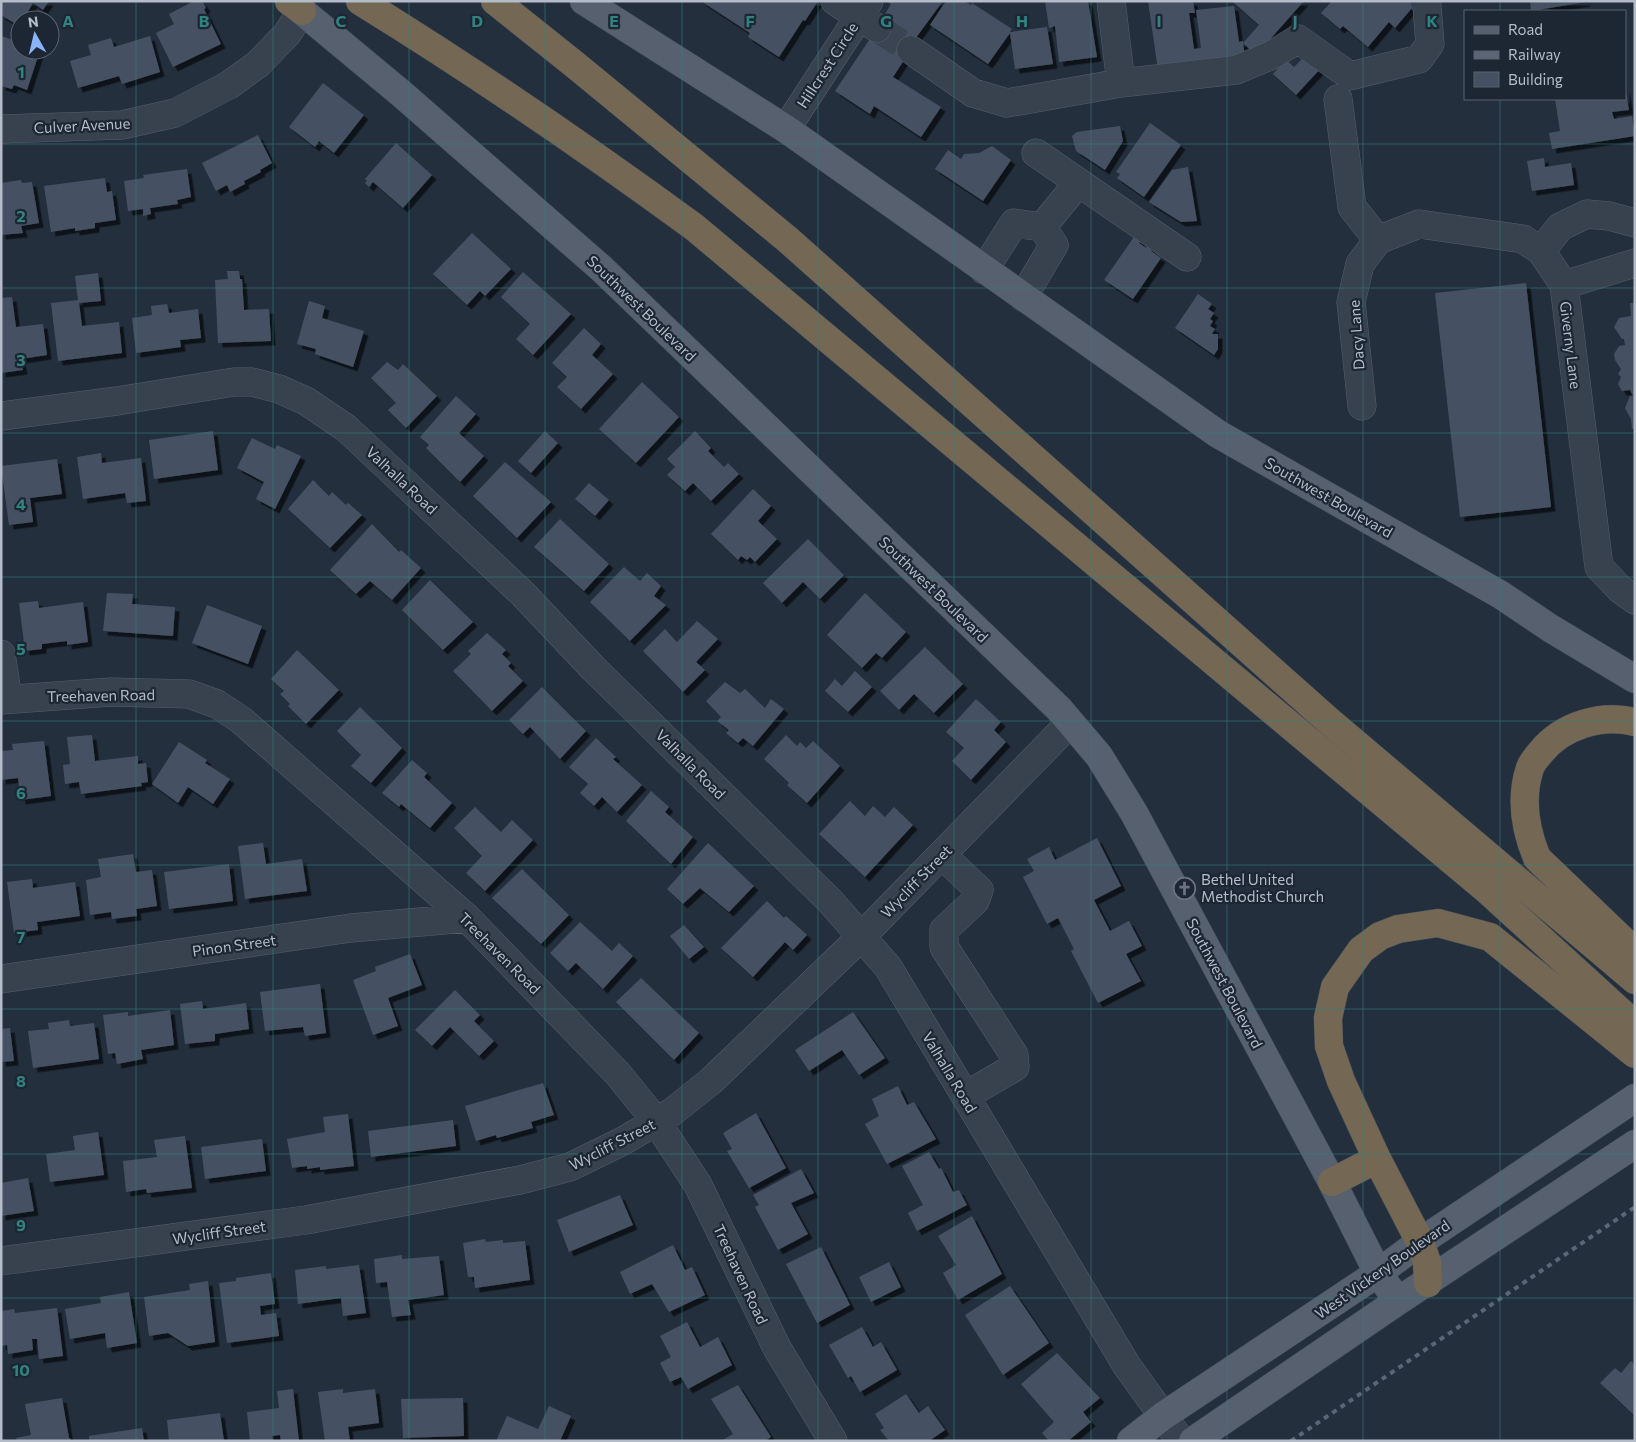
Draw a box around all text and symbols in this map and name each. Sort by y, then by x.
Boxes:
north arrow [10,10,60,60]
legend [1464,10,1626,100]
text: A [62,11,74,30]
text: B [199,11,210,30]
text: C [336,11,347,30]
text: D [471,11,483,30]
text: E [609,11,619,30]
text: F [745,11,755,30]
text: G [880,11,892,30]
text: H [1016,11,1028,30]
text: I [1156,11,1162,30]
text: J [1292,11,1298,30]
text: K [1426,11,1438,30]
text: N [27,12,40,31]
street label: Hillcrest Circle [793,19,861,111]
text: Road [1508,20,1543,38]
text: Railway [1508,45,1561,63]
text: 1 [17,62,25,81]
text: Building [1508,70,1563,88]
street label: Culver Avenue [33,113,131,137]
text: 2 [16,206,26,225]
street label: Southwest Boulevard [584,251,700,365]
street label: Dacy Lane [1345,299,1367,370]
street label: Giverny Lane [1557,300,1585,390]
text: 3 [16,350,26,369]
street label: Valhalla Road [363,442,441,518]
street label: Southwest Boulevard [1262,453,1396,541]
text: 4 [16,494,26,513]
street label: Southwest Boulevard [876,532,992,646]
text: 5 [16,639,26,658]
street label: Treehaven Road [47,685,155,705]
street label: Valhalla Road [652,725,730,803]
text: 6 [16,783,26,802]
street label: Wycliff Street [877,841,955,921]
place label: Bethel United Methodist Church [1201,870,1324,905]
church icon: Bethel United Methodist Church [1173,876,1197,900]
street label: Treehaven Road [455,908,545,998]
street label: Southwest Boulevard [1183,915,1267,1051]
text: 7 [17,927,26,946]
street label: Pinon Street [191,930,277,960]
street label: Valhalla Road [919,1028,981,1116]
text: 8 [16,1071,26,1090]
street label: Wycliff Street [566,1115,658,1173]
text: 9 [16,1215,26,1234]
street label: West Vickery Boulevard [1311,1216,1453,1322]
street label: Wycliff Street [171,1217,267,1247]
street label: Treehaven Road [710,1221,772,1327]
text: 10 [12,1360,30,1379]

